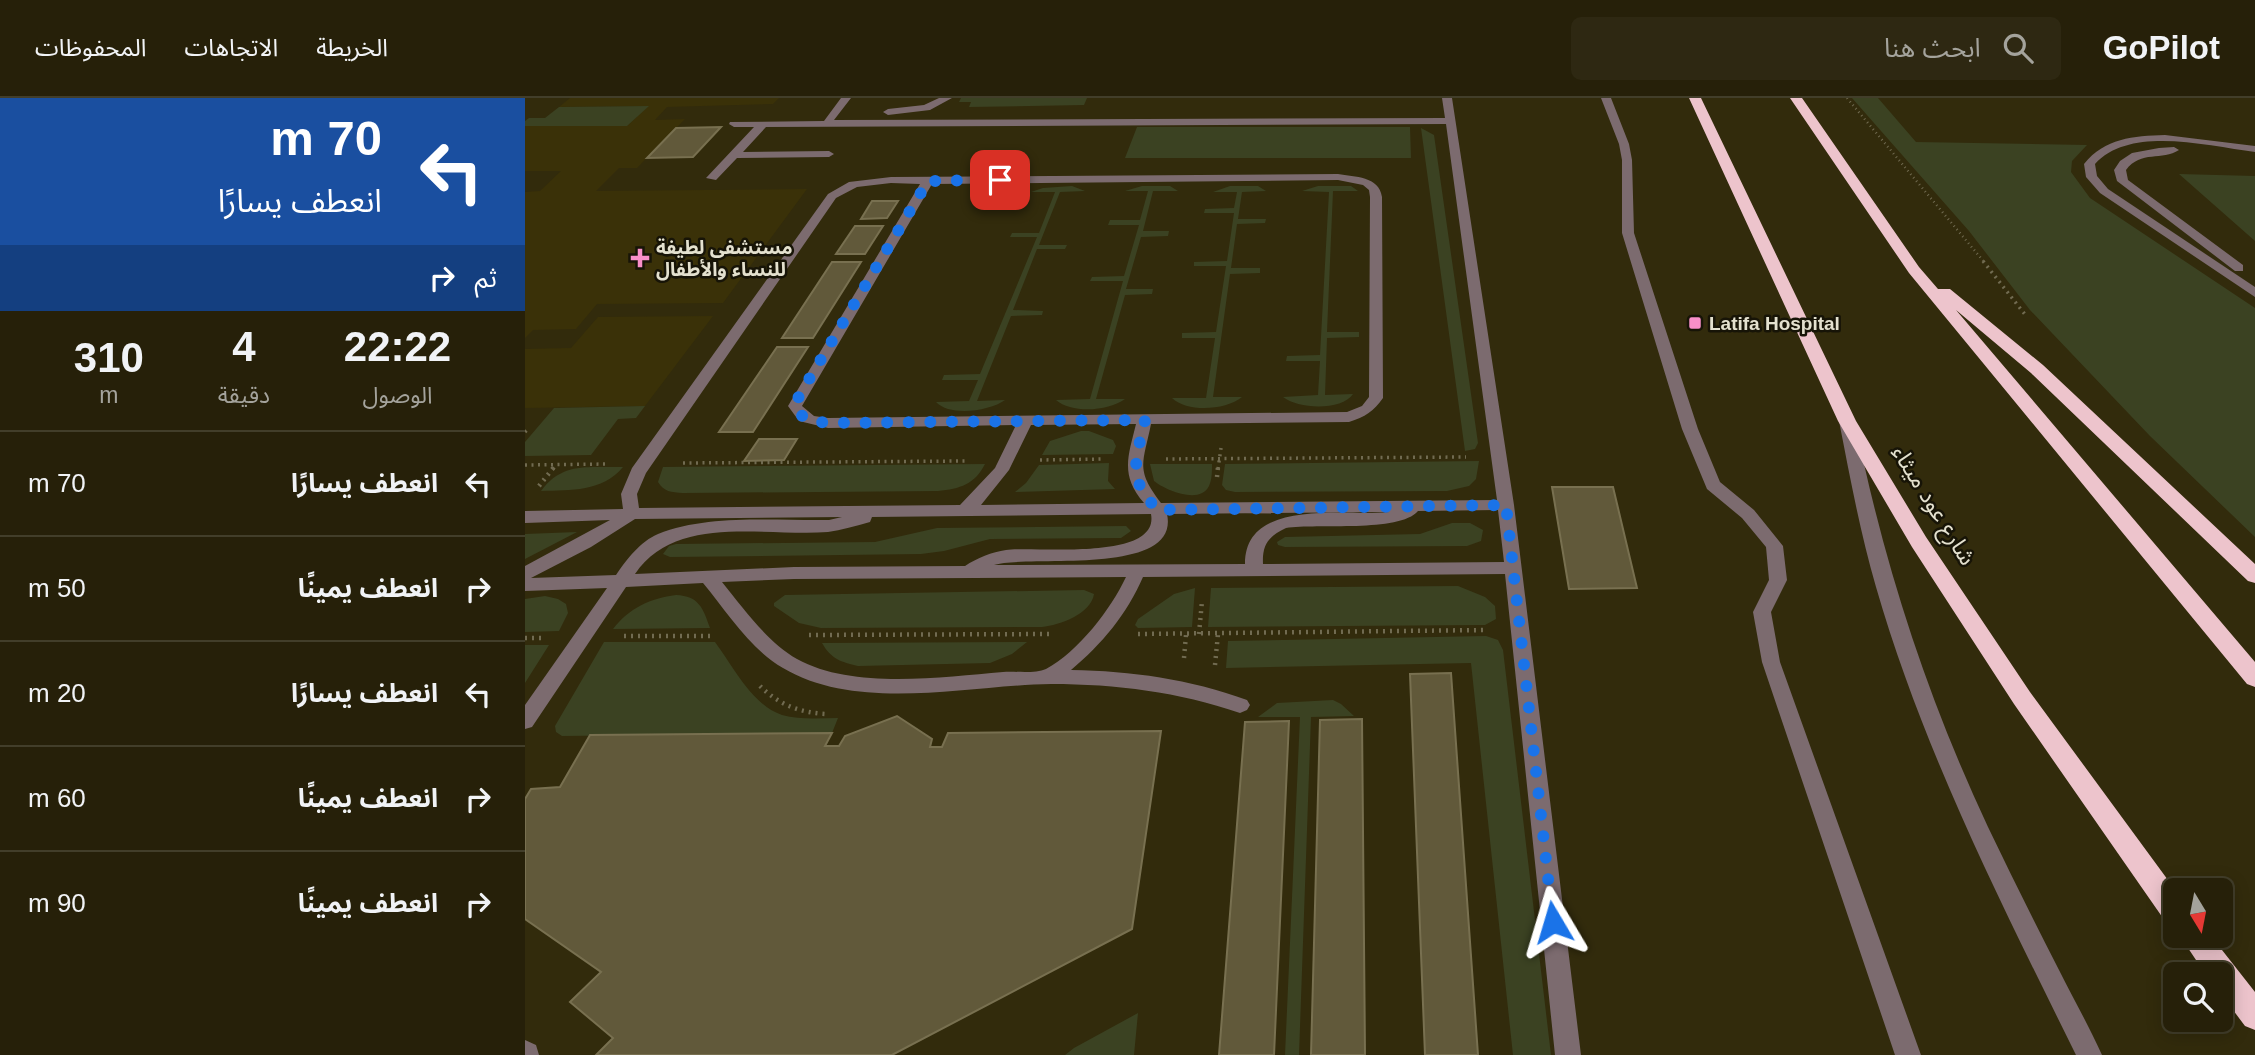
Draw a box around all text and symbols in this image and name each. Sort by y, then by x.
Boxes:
search box [1571,17,2061,80]
icon: search [1999,29,2037,67]
text: GoPilot [2103,29,2220,66]
text: ابحث هنا [1884,33,1981,63]
text: المحفوظات [35,34,146,61]
text: الاتجاهات [184,34,278,61]
text: الخريطة [316,34,388,61]
text: 70 m [270,111,382,165]
icon: left [406,126,497,217]
pin [970,150,1030,210]
icon: arrive [981,161,1019,199]
text: انعطف يسارًا [218,183,382,219]
place label: مستشفى لطيفة للنساء والأطفال [656,237,793,281]
marker: مستشفى لطيفة للنساء والأطفال [630,248,650,268]
icon: right [423,259,461,297]
text: ثم [475,263,497,293]
place label: Latifa Hospital [1709,313,1840,334]
marker: Latifa Hospital [1687,315,1703,331]
text: 4 [232,323,256,370]
text: 22:22 [344,323,451,370]
text: 310 [74,334,144,381]
text: m [99,382,118,408]
text: دقيقة [218,382,270,408]
text: الوصول [363,382,432,408]
street label: شارع عود ميثاء [1883,440,1981,572]
icon: left [459,465,497,503]
text: 70 m [28,468,86,498]
text: انعطف يسارًا [291,468,438,498]
icon: right [459,570,497,608]
text: 50 m [28,573,86,603]
text: انعطف يمينًا [298,573,438,603]
icon: left [459,675,497,713]
text: 20 m [28,678,86,708]
text: انعطف يسارًا [291,678,438,708]
icon: right [459,780,497,818]
text: 60 m [28,783,86,813]
text: انعطف يمينًا [298,783,438,813]
north arrow [2163,878,2233,948]
map controls [2163,878,2233,1032]
icon: right [459,885,497,923]
position arrow [1516,885,1590,959]
text: 90 m [28,888,86,918]
text: انعطف يمينًا [298,888,438,918]
button: search [2163,962,2233,1032]

